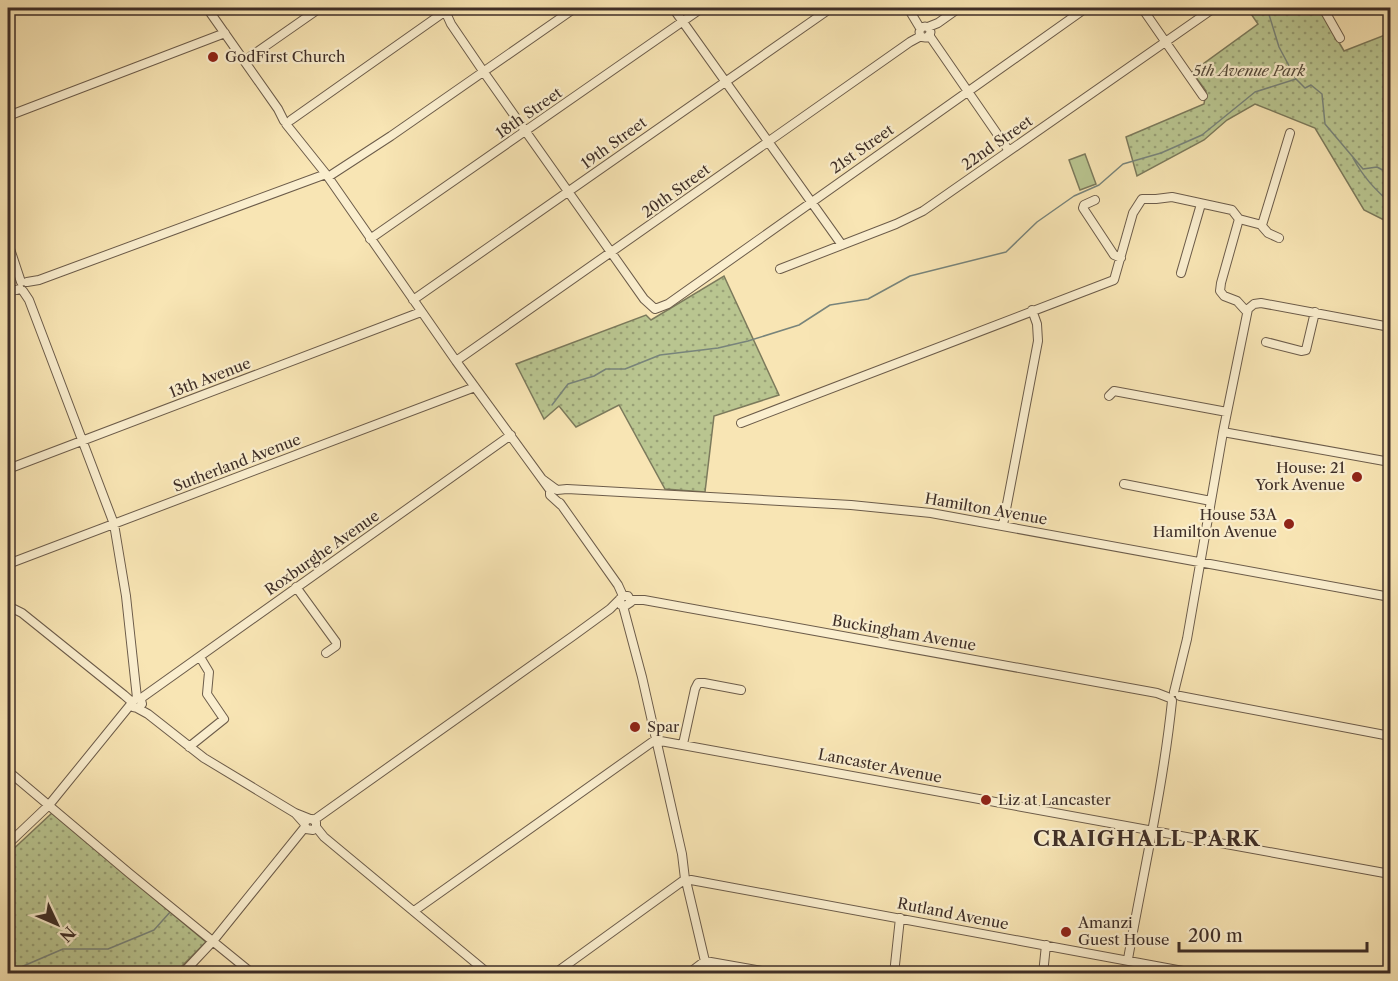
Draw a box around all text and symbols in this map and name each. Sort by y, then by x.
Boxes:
place label: GodFirst Church [225,47,346,66]
marker: GodFirst Church [206,50,220,64]
park label: 5th Avenue Park [1193,61,1306,80]
street label: 18th Street [492,83,566,142]
street label: 22nd Street [958,111,1036,174]
street label: 19th Street [577,112,651,173]
street label: 21st Street [826,119,898,177]
street label: 20th Street [638,159,714,222]
street label: 13th Avenue [166,353,253,402]
street label: Sutherland Avenue [170,429,303,496]
place label: House: 21 York Avenue [1254,458,1346,494]
marker: House: 21 York Avenue [1350,470,1364,484]
street label: Hamilton Avenue [923,488,1049,529]
place label: House 53A Hamilton Avenue [1153,505,1278,541]
street label: Roxburghe Avenue [261,506,383,599]
marker: House 53A Hamilton Avenue [1282,517,1296,531]
street label: Buckingham Avenue [830,610,978,655]
place label: Spar [647,717,680,736]
marker: Spar [628,720,642,734]
street label: Lancaster Avenue [817,744,944,787]
place label: Liz at Lancaster [998,790,1111,809]
marker: Liz at Lancaster [979,793,993,807]
district label: CRAIGHALL PARK [1033,826,1261,851]
street label: Rutland Avenue [896,893,1010,934]
north arrow [27,894,87,954]
place label: Amanzi Guest House [1077,913,1169,949]
scale bar [1179,915,1366,953]
text: N [56,922,80,946]
marker: Amanzi Guest House [1059,925,1073,939]
text: 200 m [1188,925,1243,947]

